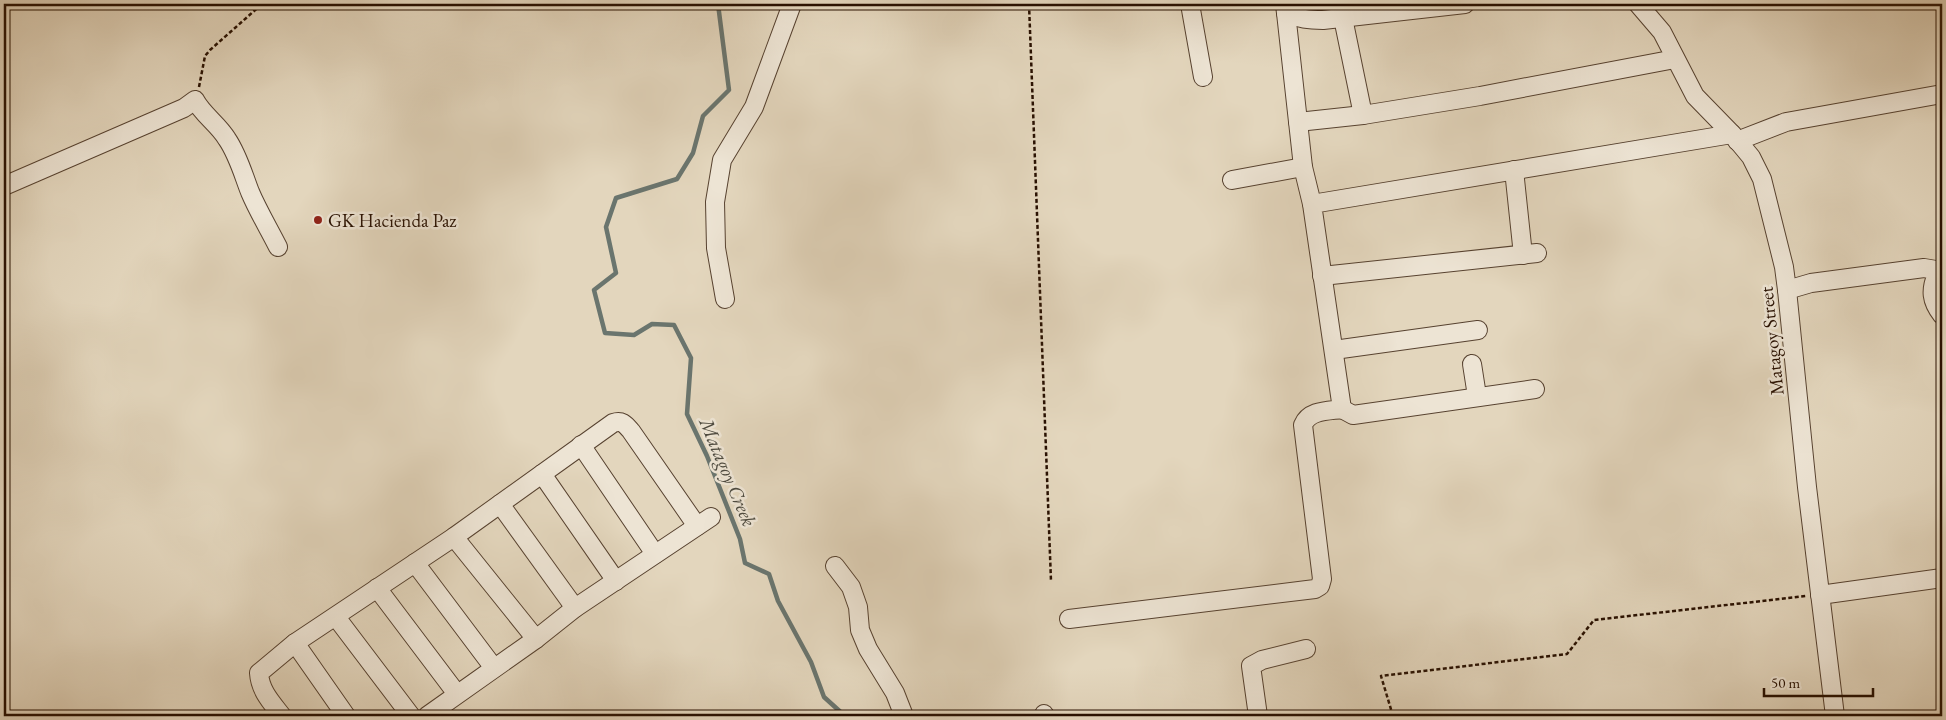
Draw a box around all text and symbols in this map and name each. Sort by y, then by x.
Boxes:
place label: GK Hacienda Paz [328,208,457,233]
marker: GK Hacienda Paz [312,214,324,226]
street label: Matagoy Street [1753,285,1790,396]
water label: Matagoy Creek [693,413,763,530]
scale bar [1764,665,1872,697]
text: 50 m [1771,673,1800,692]

